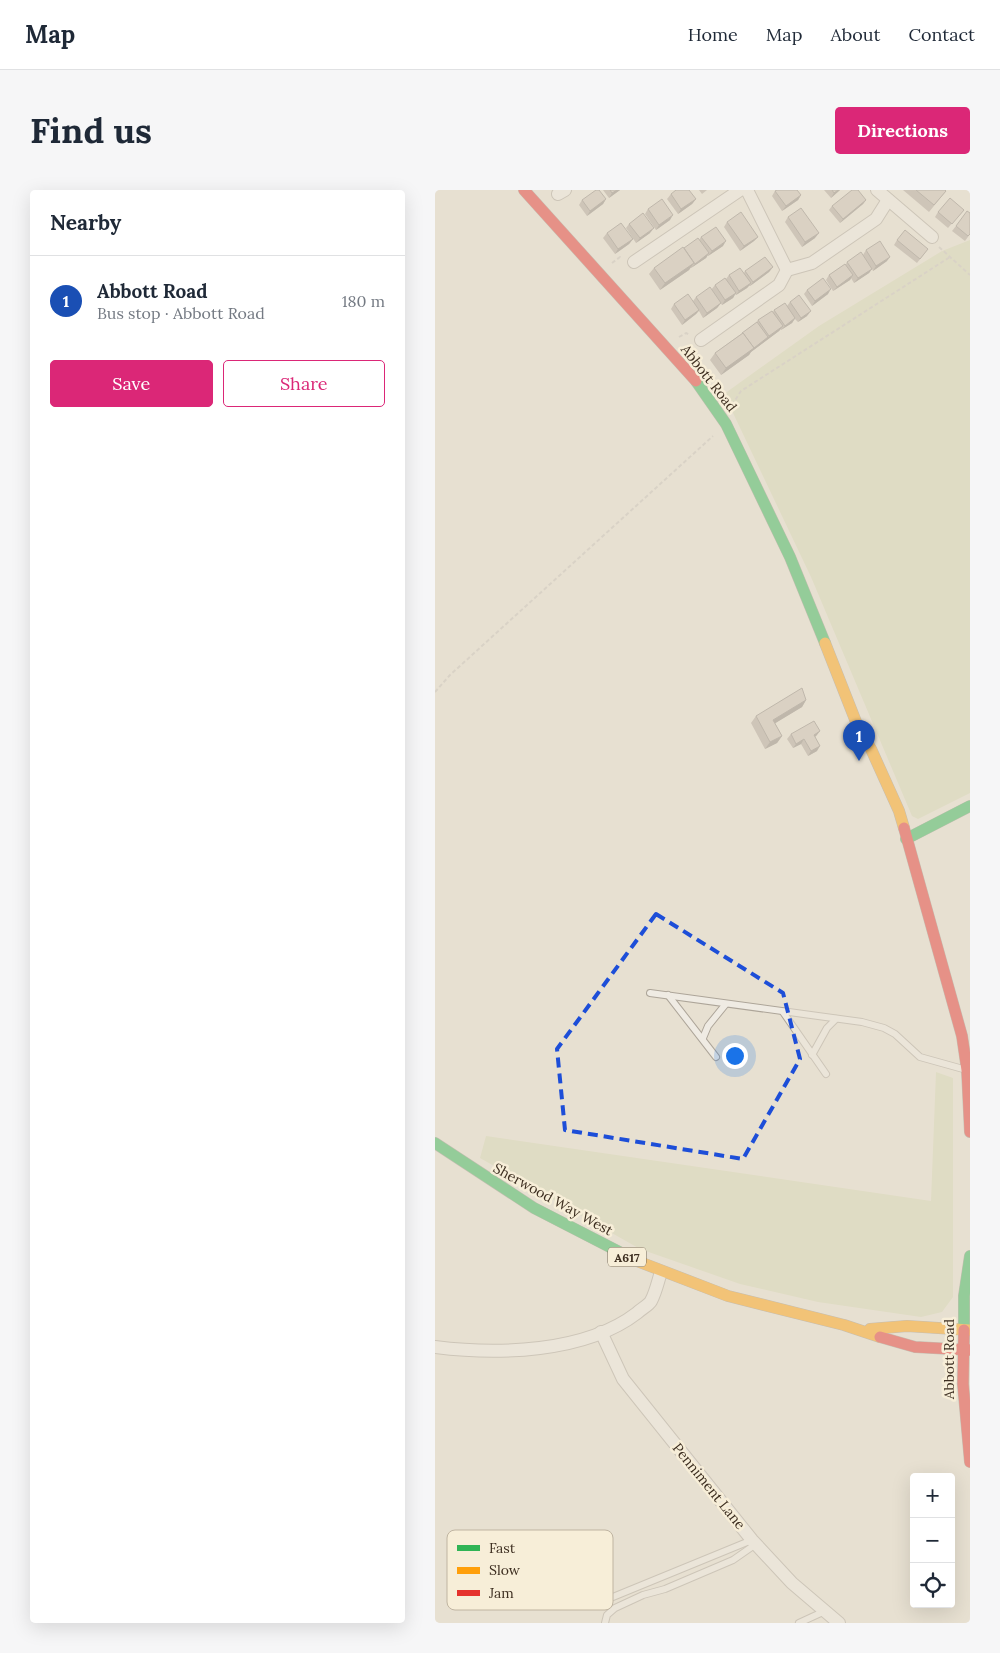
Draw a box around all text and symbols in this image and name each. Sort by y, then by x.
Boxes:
text: Map [25,19,75,50]
text: Home [688,23,738,46]
text: Map [766,23,802,46]
text: About [830,23,880,46]
text: Contact [908,23,975,46]
button: Directions [835,107,970,154]
text: Find us [30,108,152,153]
text: Nearby [50,209,121,236]
text: Abbott Road [97,279,208,303]
text: 1 [63,291,69,311]
text: 180 m [342,291,385,311]
text: Bus stop · Abbott Road [97,303,265,323]
street label: Abbott Road [677,340,741,415]
button: Save [50,360,213,407]
button: Share [223,360,385,407]
pin: 1 [843,720,875,761]
your location [722,1043,748,1069]
street label: Sherwood Way West [490,1159,616,1240]
road number: A617 [608,1248,646,1266]
street label: Abbott Road [940,1319,958,1400]
street label: Penniment Lane [669,1439,750,1533]
map controls [910,1473,955,1608]
button: + [910,1473,955,1518]
button: − [910,1518,955,1563]
legend [447,1530,613,1610]
text: Fast [489,1539,516,1557]
text: Slow [489,1561,521,1579]
button: locate [910,1563,955,1608]
text: Jam [488,1584,514,1602]

